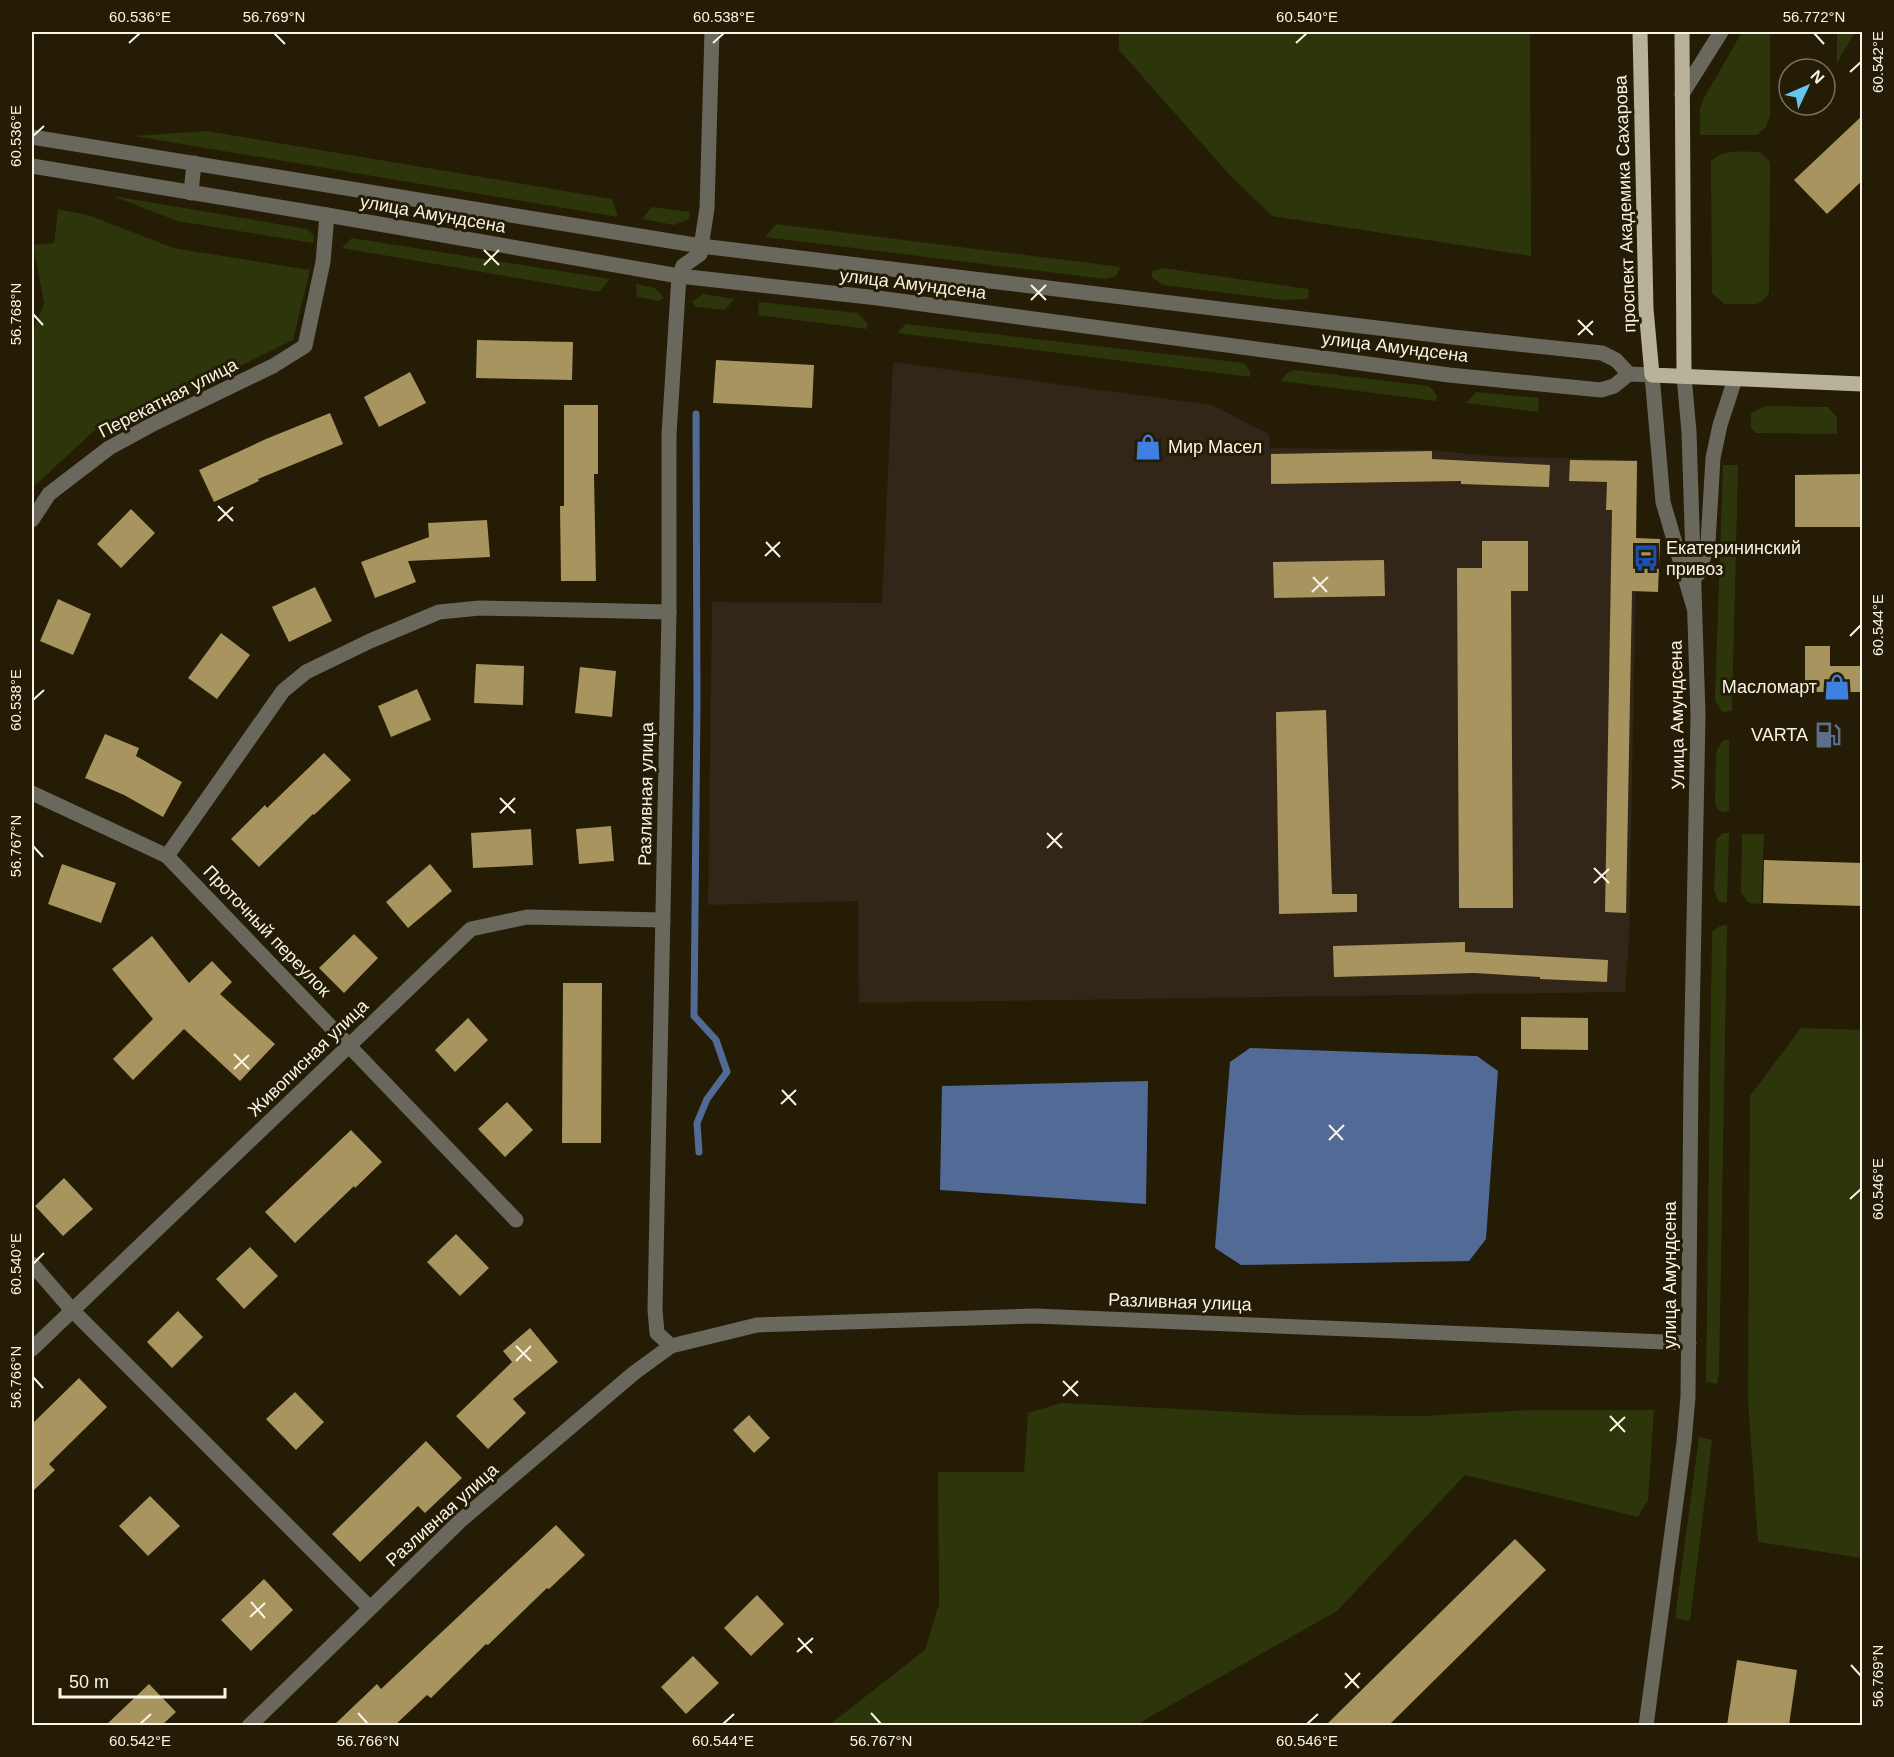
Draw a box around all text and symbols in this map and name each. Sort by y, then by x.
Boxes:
text: 60.536°E [109,8,171,25]
text: 56.769°N [243,8,305,25]
text: 60.538°E [693,8,755,25]
text: 60.540°E [1276,8,1338,25]
text: 56.772°N [1783,8,1845,25]
text: 60.542°E [1869,31,1886,93]
north arrow [1777,57,1837,117]
text: N [1807,67,1828,87]
street label: проспект Академика Сахарова [1610,74,1639,333]
text: 60.536°E [7,105,24,167]
street label: улица Амундсена [359,191,508,237]
street label: улица Амундсена [839,265,988,303]
text: 56.768°N [7,283,24,345]
street label: улица Амундсена [1321,328,1470,366]
street label: Перекатная улица [95,354,242,442]
shop icon: Мир Масел [1133,432,1163,462]
place label: Мир Масел [1168,437,1262,457]
place label: Екатерининский привоз [1666,538,1801,579]
bus stop icon: Екатерининский привоз [1631,543,1661,573]
text: 60.544°E [1869,594,1886,656]
street label: Улица Амундсена [1666,639,1688,790]
text: 60.538°E [7,669,24,731]
shop icon: Масломарт [1822,672,1852,702]
place label: Масломарт [1722,677,1817,697]
fuel station icon: VARTA [1813,720,1843,750]
street label: Разливная улица [635,721,657,866]
place label: VARTA [1751,725,1808,745]
text: 56.767°N [7,815,24,877]
street label: Проточный переулок [199,861,335,1001]
street label: Живописная улица [244,995,373,1120]
text: 60.546°E [1869,1158,1886,1220]
street label: улица Амундсена [1660,1200,1680,1349]
text: 60.540°E [7,1233,24,1295]
street label: Разливная улица [1108,1290,1253,1315]
text: 56.766°N [7,1346,24,1408]
street label: Разливная улица [382,1459,503,1570]
text: 56.769°N [1869,1645,1886,1707]
scale bar [60,1661,225,1699]
text: 50 m [69,1672,109,1692]
text: 60.542°E [109,1732,171,1749]
text: 56.766°N [337,1732,399,1749]
text: 60.544°E [692,1732,754,1749]
text: 56.767°N [850,1732,912,1749]
text: 60.546°E [1276,1732,1338,1749]

